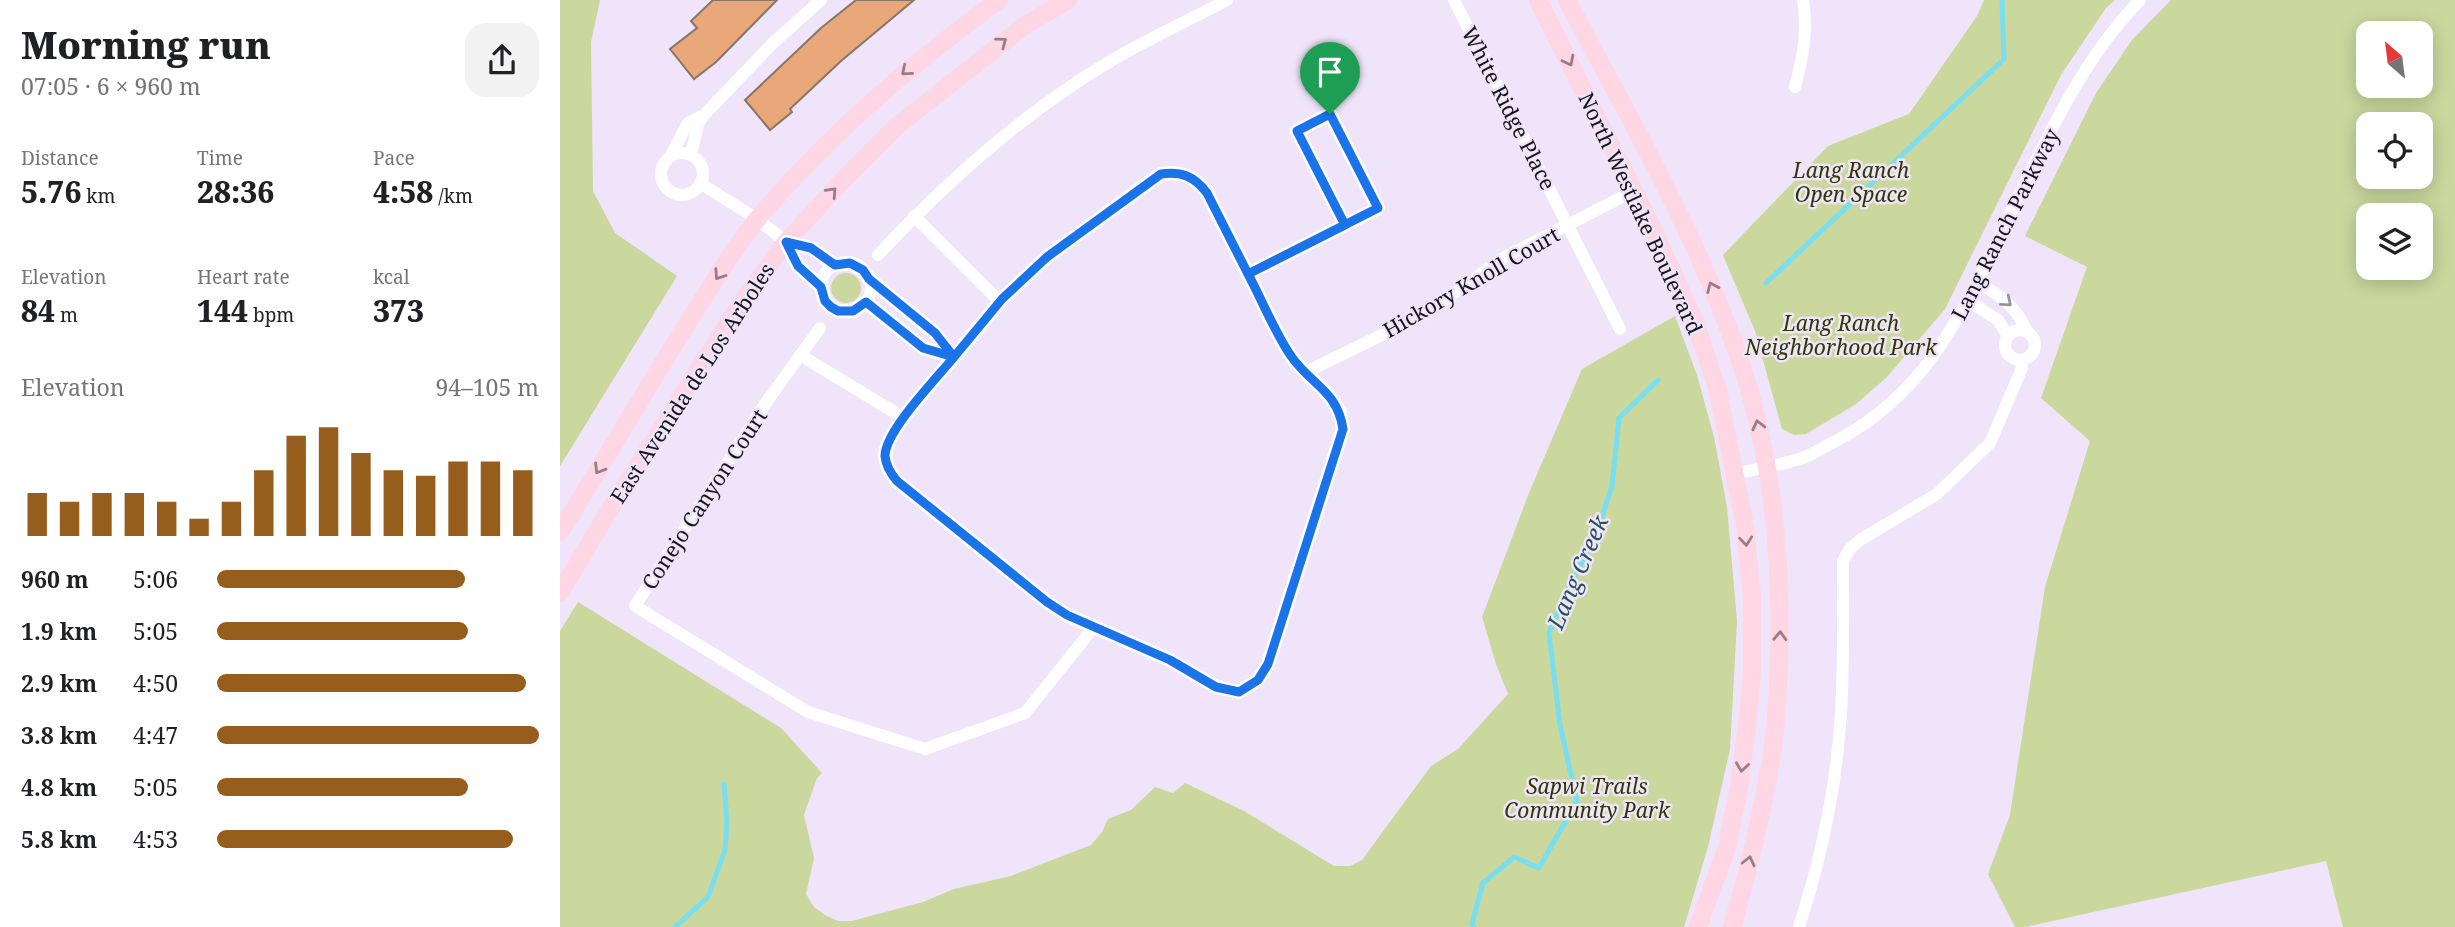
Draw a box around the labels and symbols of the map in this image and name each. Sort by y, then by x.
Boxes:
street label: White Ridge Place [1456,21,1562,195]
north arrow [2356,21,2432,98]
one-way arrow [995,38,1007,51]
pin [1300,42,1360,114]
one-way arrow [1560,54,1574,66]
one-way arrow [901,63,914,76]
street label: North Westlake Boulevard [1573,88,1709,338]
street label: Lang Ranch Parkway [1945,123,2066,325]
park label: Lang Ranch Open Space [1792,156,1910,208]
one-way arrow [823,187,836,200]
street label: Hickory Knoll Court [1378,220,1564,344]
street label: East Avenida de Los Arboles [604,257,780,509]
one-way arrow [715,267,727,280]
one-way arrow [1706,281,1720,294]
one-way arrow [1998,294,2011,306]
park label: Lang Ranch Neighborhood Park [1744,309,1938,361]
street label: Conejo Canyon Court [635,403,773,595]
one-way arrow [1752,419,1766,431]
one-way arrow [595,461,608,474]
water label: Lang Creek [1538,509,1616,635]
one-way arrow [1739,535,1754,547]
one-way arrow [1772,631,1787,642]
one-way arrow [1734,762,1749,773]
park label: Sapwi Trails Community Park [1504,772,1671,824]
one-way arrow [1741,855,1755,867]

